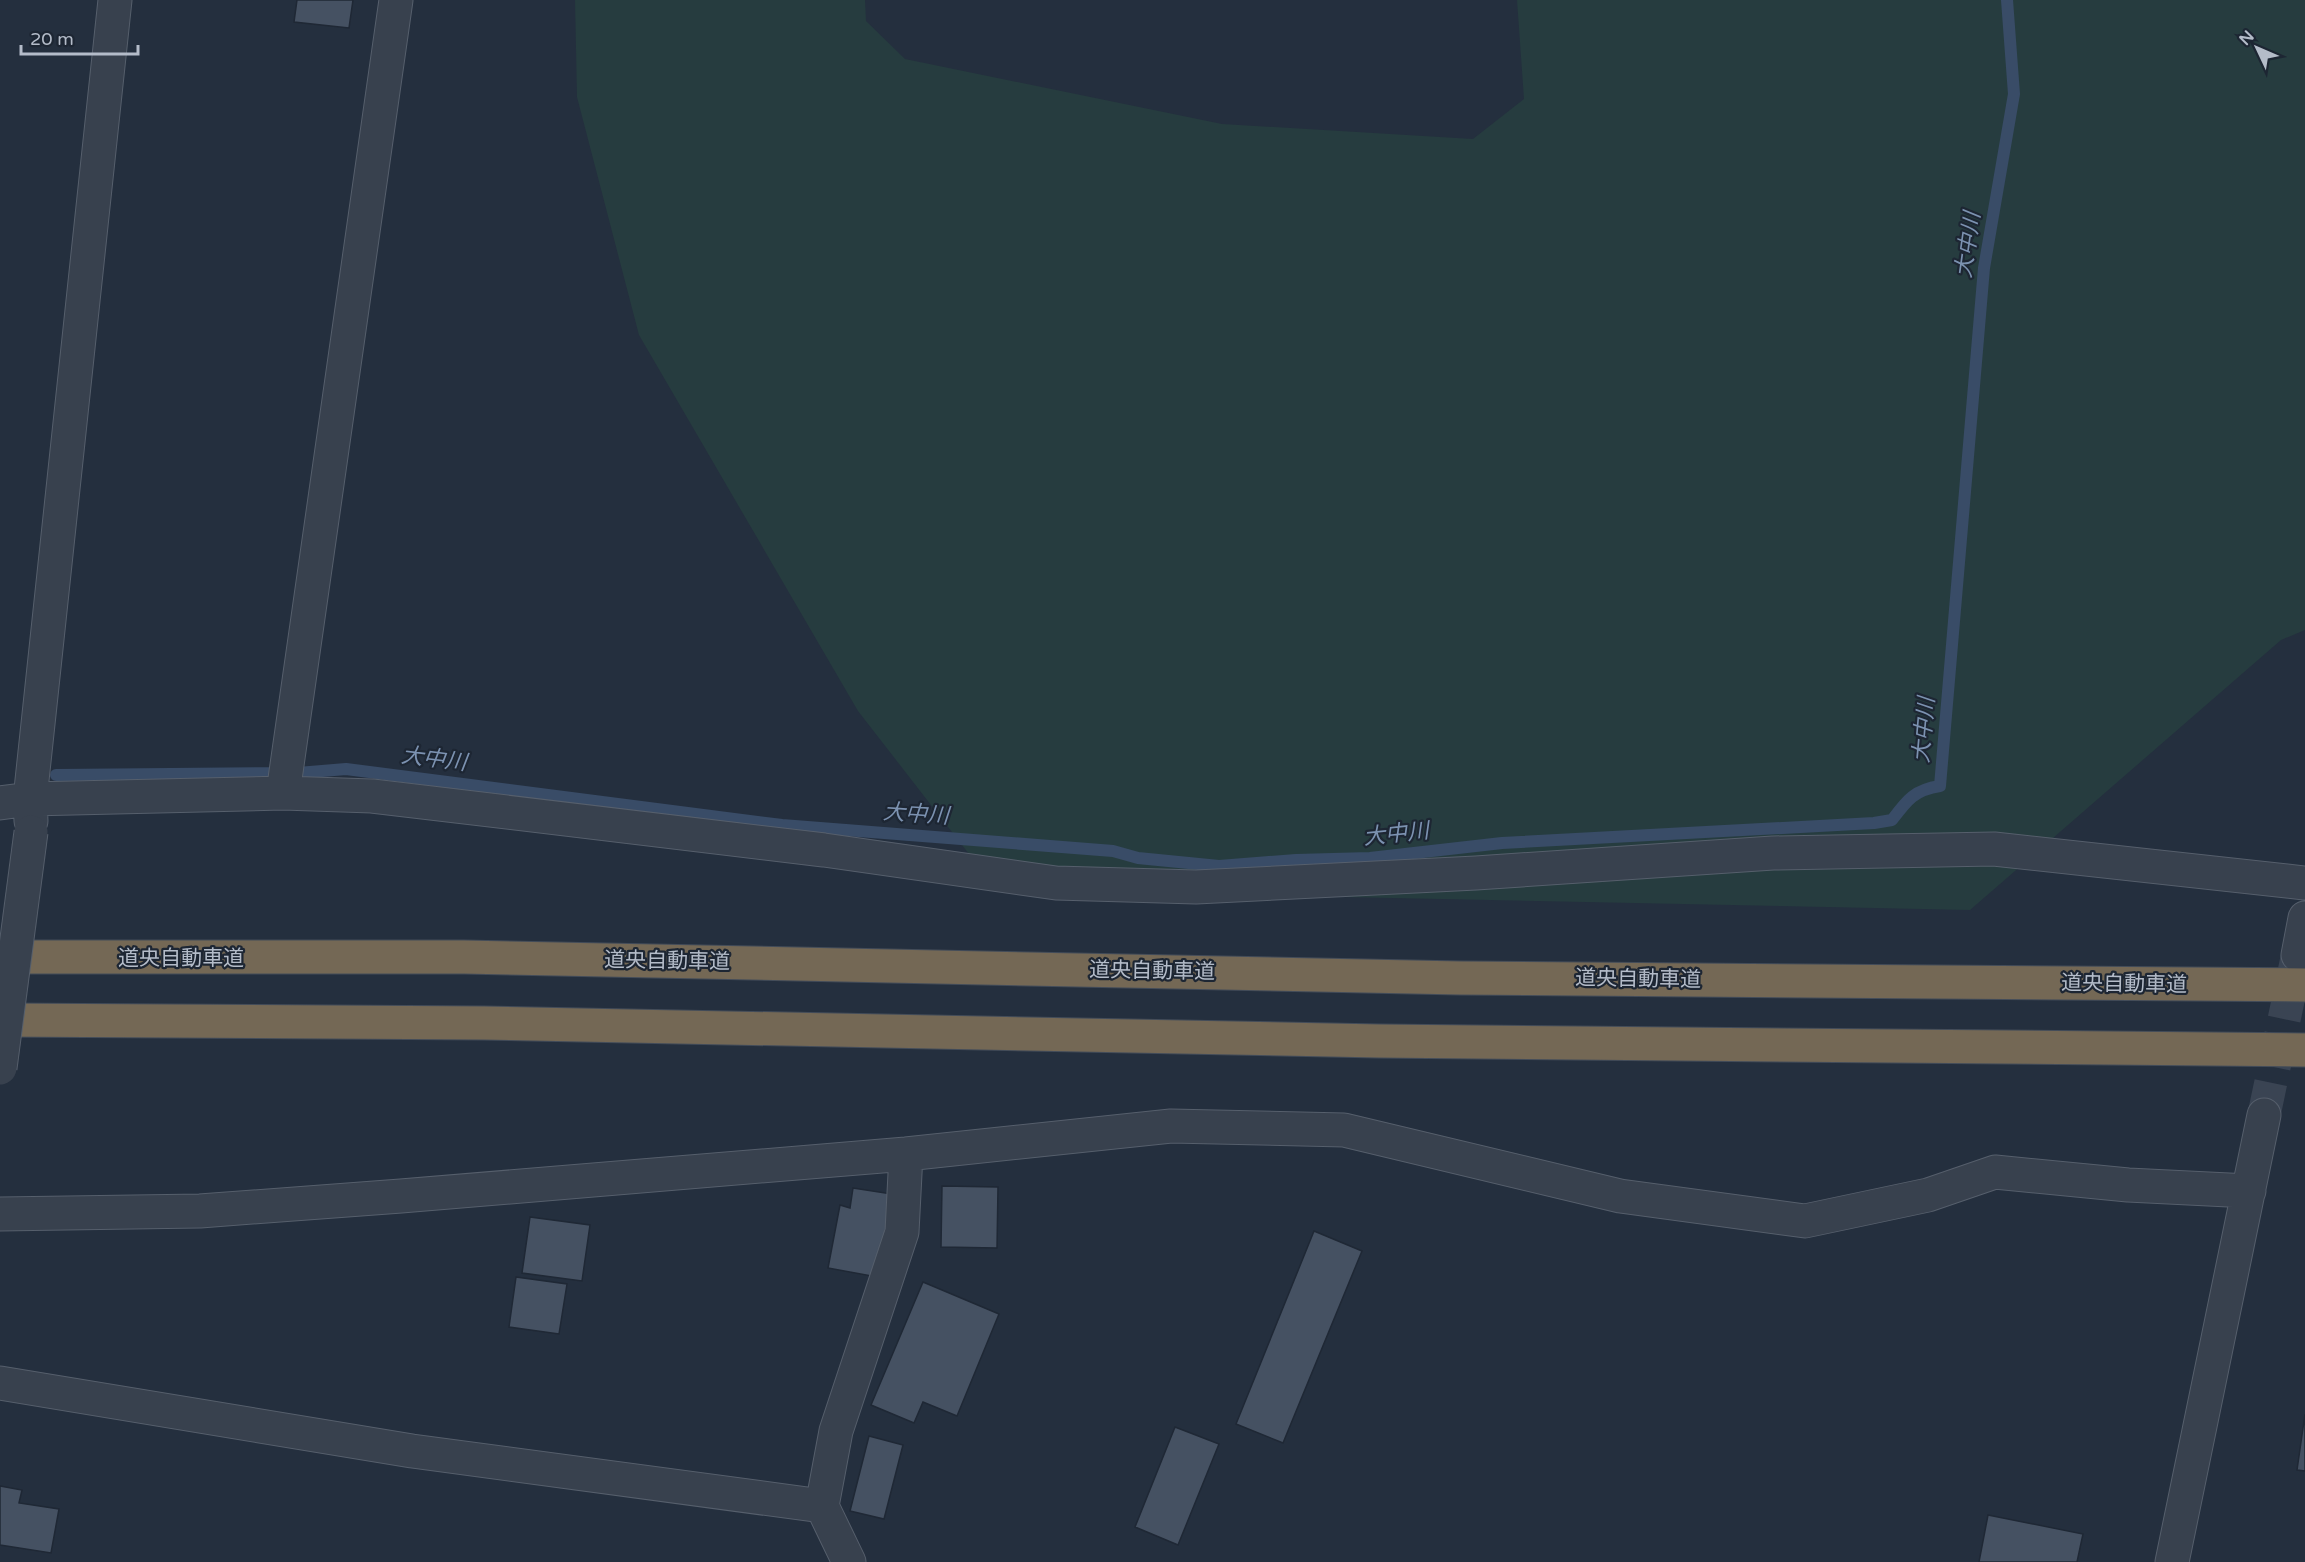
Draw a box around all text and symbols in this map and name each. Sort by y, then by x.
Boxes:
scale bar [21,18,138,56]
north arrow [2227,18,2287,78]
text: N [2235,27,2259,50]
text: 20 m [30,28,74,50]
water label: 大中川 [1951,209,1986,279]
water label: 大中川 [1908,694,1940,764]
water label: 大中川 [400,742,470,776]
water label: 大中川 [882,799,952,829]
water label: 大中川 [1362,817,1432,850]
street label: 道央自動車道 [118,946,244,971]
street label: 道央自動車道 [604,947,730,975]
street label: 道央自動車道 [1089,957,1215,985]
street label: 道央自動車道 [1575,965,1701,993]
street label: 道央自動車道 [2061,970,2187,998]

